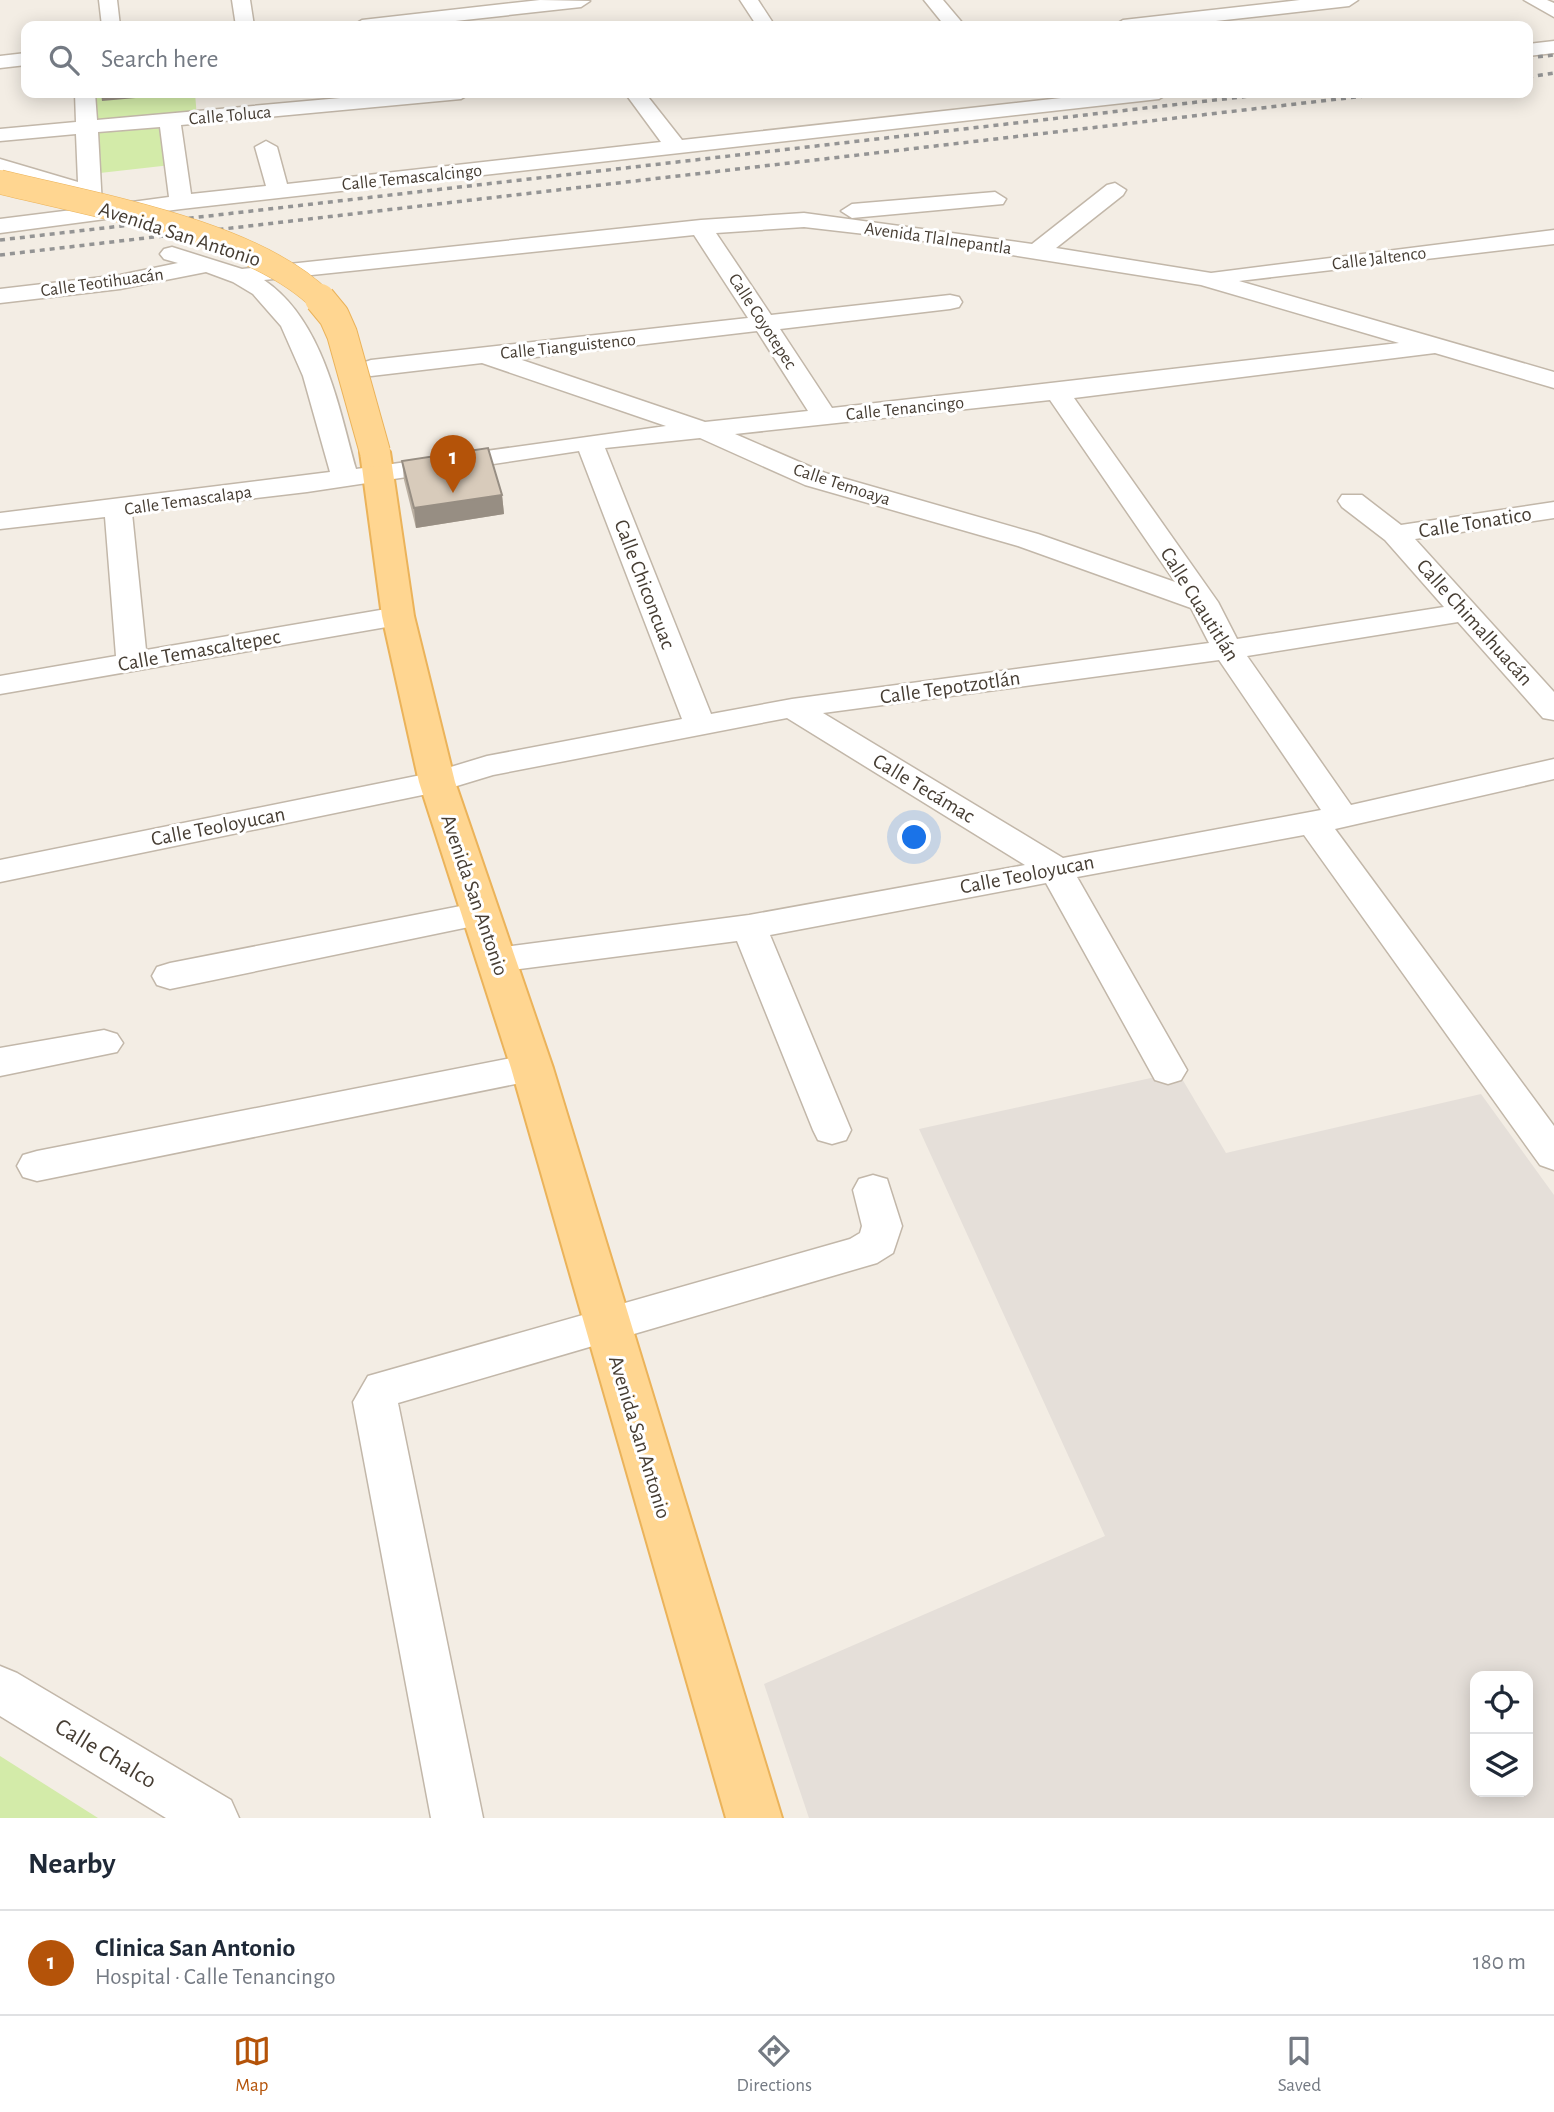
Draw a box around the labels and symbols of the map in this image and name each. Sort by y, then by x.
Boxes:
street label: Calle Toluca [188,103,272,129]
street label: Calle Temascalcingo [341,162,483,194]
street label: Avenida San Antonio [96,198,263,271]
street label: Avenida Tlalnepantla [863,220,1013,258]
street label: Calle Jaltenco [1331,244,1427,274]
street label: Calle Teotihuacán [40,265,165,301]
street label: Calle Coyotepec [725,271,800,373]
street label: Calle Tianguistenco [499,331,637,363]
street label: Calle Tenancingo [845,394,965,424]
pin: 1 [430,435,476,493]
street label: Calle Temoaya [791,461,892,509]
street label: Calle Temascalapa [123,483,253,519]
street label: Calle Tonatico [1417,503,1533,542]
street label: Calle Chiconcuac [610,517,679,652]
street label: Calle Cuautitlán [1156,544,1243,665]
street label: Calle Chimalhuacán [1413,555,1537,690]
street label: Calle Temascaltepec [116,626,282,675]
street label: Calle Tepotzotlán [879,667,1021,708]
street label: Calle Tecámac [869,750,978,827]
street label: Calle Teoloyucan [149,803,287,850]
street label: Avenida San Antonio [437,812,512,978]
your location [897,820,931,854]
street label: Calle Teoloyucan [958,851,1096,898]
street label: Avenida San Antonio [605,1353,674,1521]
street label: Calle Chalco [51,1714,160,1793]

